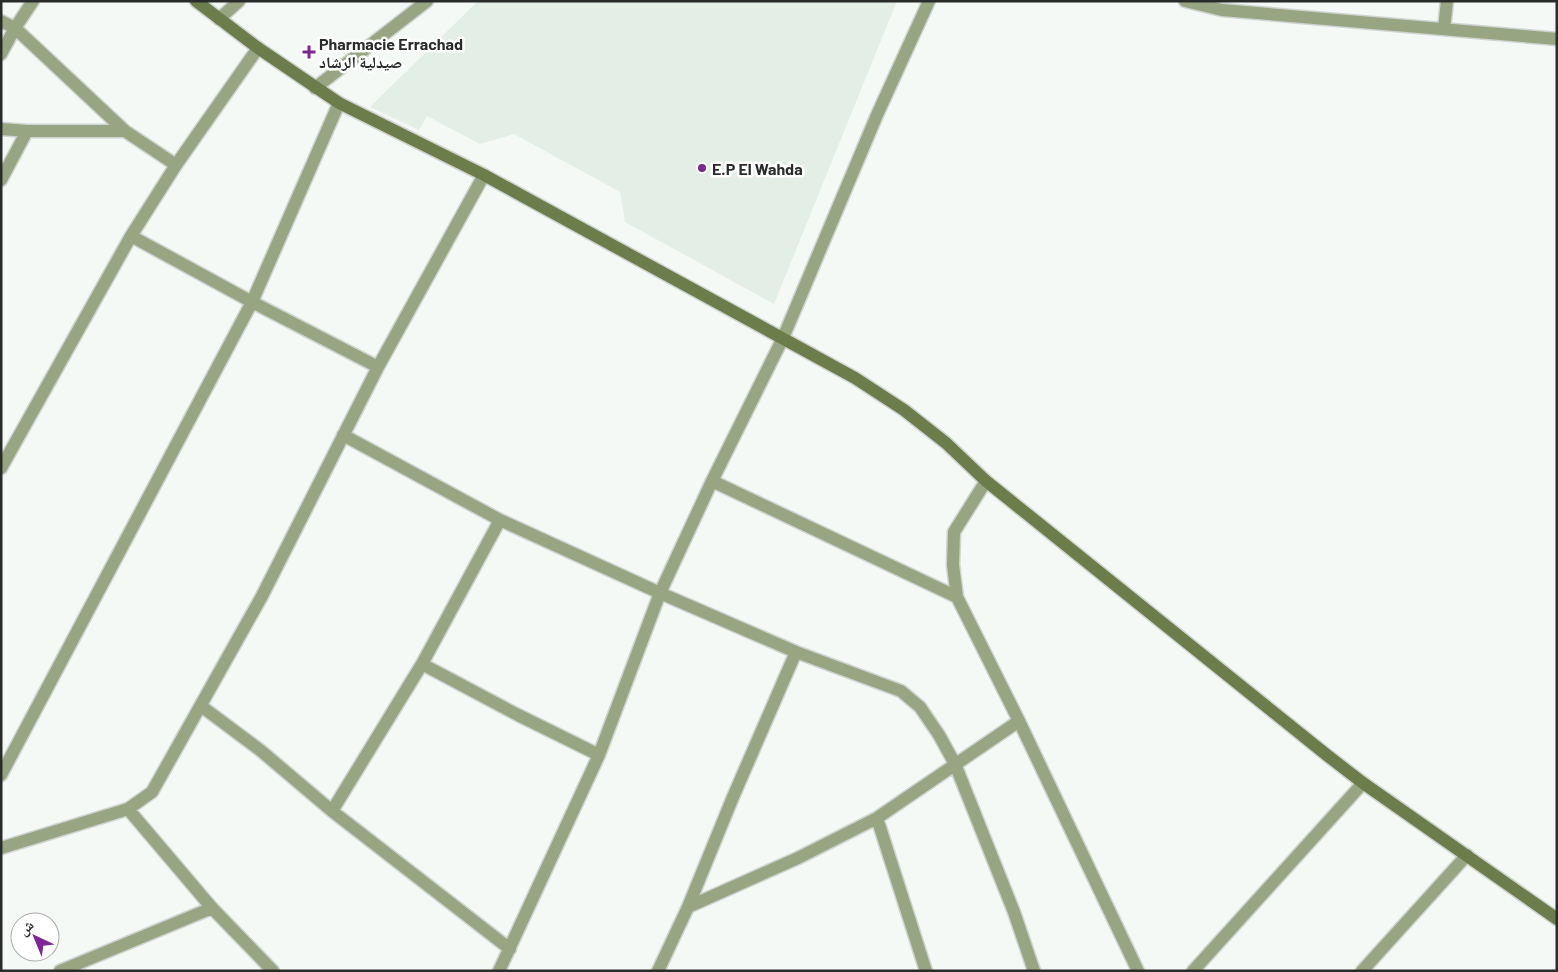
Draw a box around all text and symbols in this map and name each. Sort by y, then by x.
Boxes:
place label: Pharmacie Errachad صيدلية الرشاد [319,34,463,71]
marker: Pharmacie Errachad صيدلية الرشاد [303,46,315,58]
place label: E.P El Wahda [712,159,803,178]
marker: E.P El Wahda [696,162,708,174]
north arrow [10,912,60,962]
text: ش [14,916,38,939]

